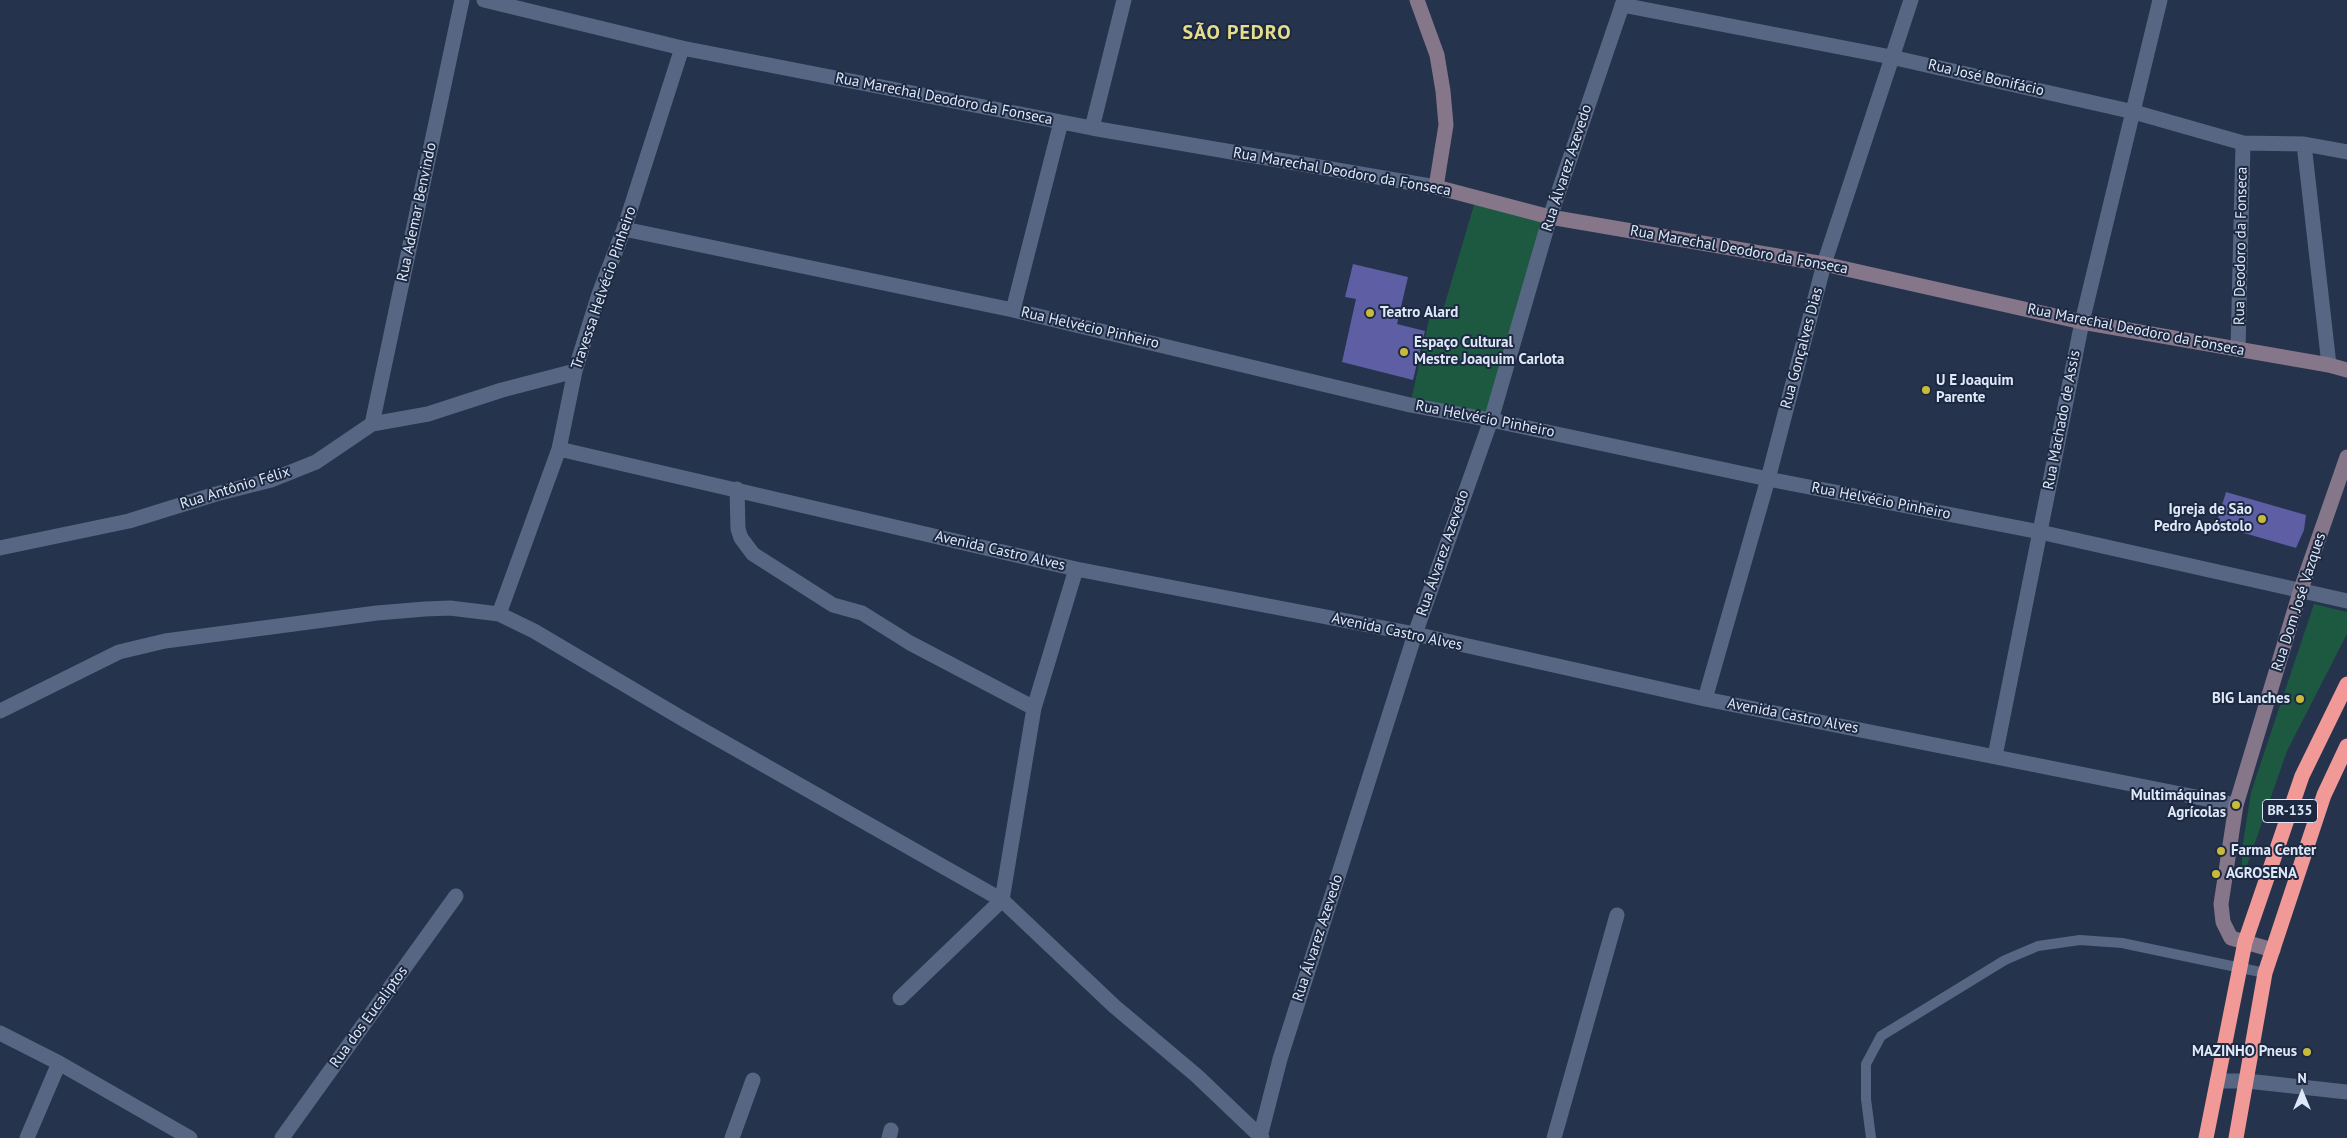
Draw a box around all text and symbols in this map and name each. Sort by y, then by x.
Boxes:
district label: SÃO PEDRO [1181,21,1293,45]
street label: Rua José Bonifácio [1926,56,2046,100]
street label: Rua Marechal Deodoro da Fonseca [834,69,1054,129]
street label: Rua Álvarez Azevedo [1538,102,1596,234]
street label: Rua Ademar Benvindo [393,141,441,283]
street label: Rua Marechal Deodoro da Fonseca [1232,144,1452,200]
street label: Rua Deodoro da Fonseca [2231,167,2251,325]
street label: Travessa Helvécio Pinheiro [568,204,640,372]
street label: Rua Marechal Deodoro da Fonseca [1629,222,1849,278]
street label: Rua Gonçalves Dias [1777,285,1827,411]
street label: Rua Marechal Deodoro da Fonseca [2026,300,2246,360]
street label: Rua Helvécio Pinheiro [1019,303,1161,353]
place label: Teatro Alard [1380,304,1458,322]
marker: Teatro Alard [1364,307,1376,319]
place label: Espaço Cultural Mestre Joaquim Carlota [1414,334,1564,369]
marker: Espaço Cultural Mestre Joaquim Carlota [1398,346,1410,358]
street label: Rua Machado de Assis [2040,349,2084,491]
place label: U E Joaquim Parente [1936,372,2014,407]
marker: U E Joaquim Parente [1920,384,1932,396]
street label: Rua Helvécio Pinheiro [1414,397,1556,441]
street label: Rua Antônio Félix [178,463,292,513]
street label: Rua Helvécio Pinheiro [1810,479,1952,523]
street label: Rua Álvarez Azevedo [1413,487,1473,619]
place label: Igreja de São Pedro Apóstolo [2154,501,2252,536]
marker: Igreja de São Pedro Apóstolo [2256,513,2268,525]
street label: Avenida Castro Alves [933,527,1067,575]
street label: Rua Dom José Vazques [2268,531,2330,673]
street label: Avenida Castro Alves [1330,609,1464,655]
place label: BIG Lanches [2212,690,2290,708]
marker: BIG Lanches [2294,693,2306,705]
street label: Avenida Castro Alves [1726,694,1860,738]
place label: Multimáquinas Agrícolas [2131,787,2226,822]
marker: Multimáquinas Agrícolas [2230,799,2242,811]
road number: BR-135 [2262,799,2318,822]
place label: Farma Center [2231,842,2316,860]
marker: Farma Center [2215,845,2227,857]
place label: AGROSENA [2226,865,2297,883]
marker: AGROSENA [2210,868,2222,880]
street label: Rua Álvarez Azevedo [1289,872,1347,1004]
street label: Rua dos Eucaliptos [326,963,412,1071]
place label: MAZINHO Pneus [2192,1043,2297,1061]
marker: MAZINHO Pneus [2301,1046,2313,1058]
north arrow [2277,1068,2327,1118]
text: N [2297,1069,2307,1087]

